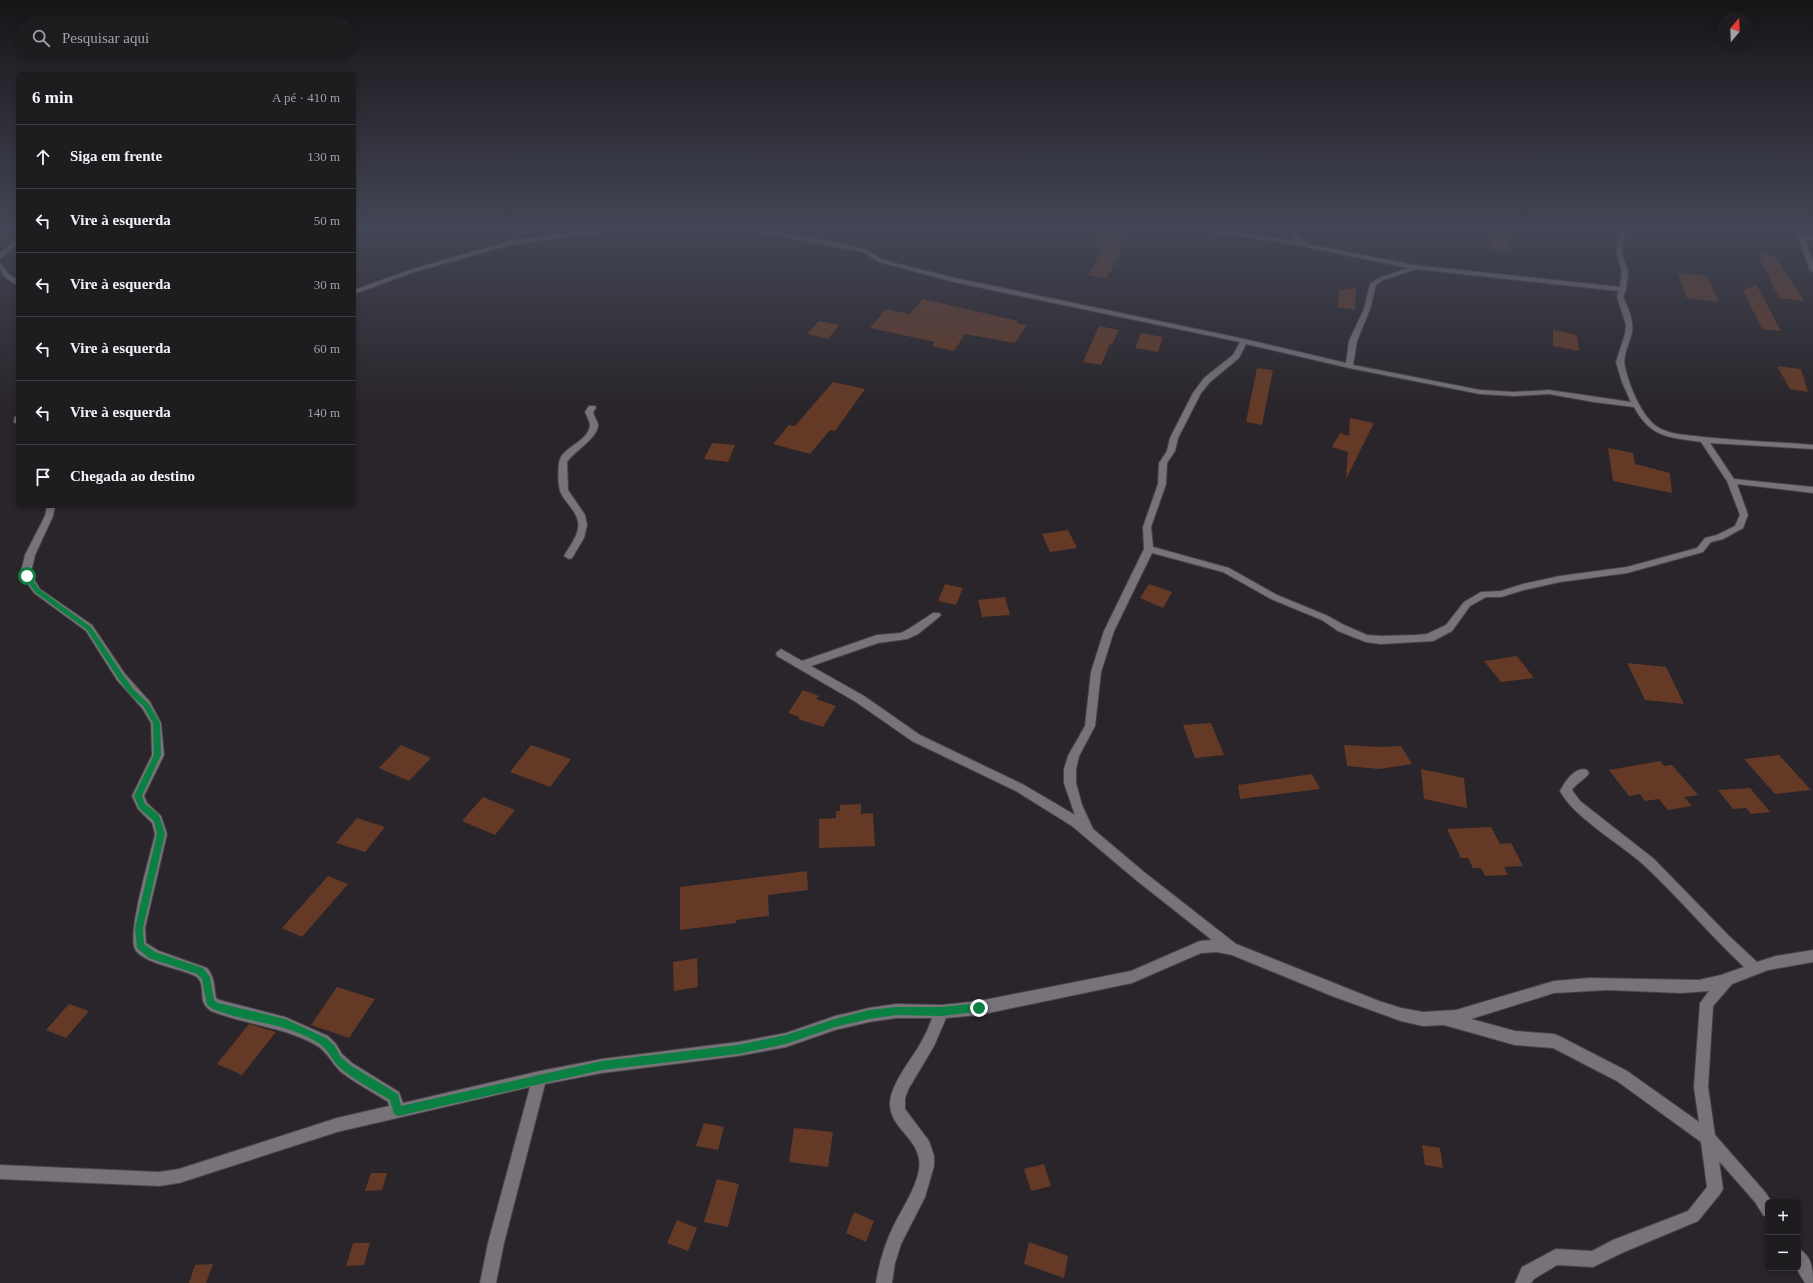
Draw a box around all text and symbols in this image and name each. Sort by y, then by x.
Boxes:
north arrow [1717,12,1753,48]
search box [16,16,356,60]
icon: search [30,27,52,49]
text: Pesquisar aqui [62,30,149,46]
text: 6 min [32,88,73,107]
text: A pé · 410 m [272,90,340,105]
icon: ahead [32,146,54,168]
text: Siga em frente [70,148,162,164]
text: 130 m [307,149,340,164]
icon: left [32,210,54,232]
text: Vire à esquerda [70,212,171,228]
text: 50 m [314,213,340,228]
icon: left [32,274,54,296]
text: Vire à esquerda [70,276,171,292]
text: 30 m [314,277,340,292]
icon: left [32,338,54,360]
text: Vire à esquerda [70,340,171,356]
text: 60 m [314,341,340,356]
icon: left [32,402,54,424]
text: Vire à esquerda [70,404,171,420]
text: 140 m [307,405,340,420]
icon: arrive [32,466,54,488]
text: Chegada ao destino [70,468,195,484]
route start [18,567,36,585]
route end [970,999,988,1017]
map controls [1765,1199,1801,1271]
button: + [1765,1199,1801,1235]
button: − [1765,1235,1801,1271]

